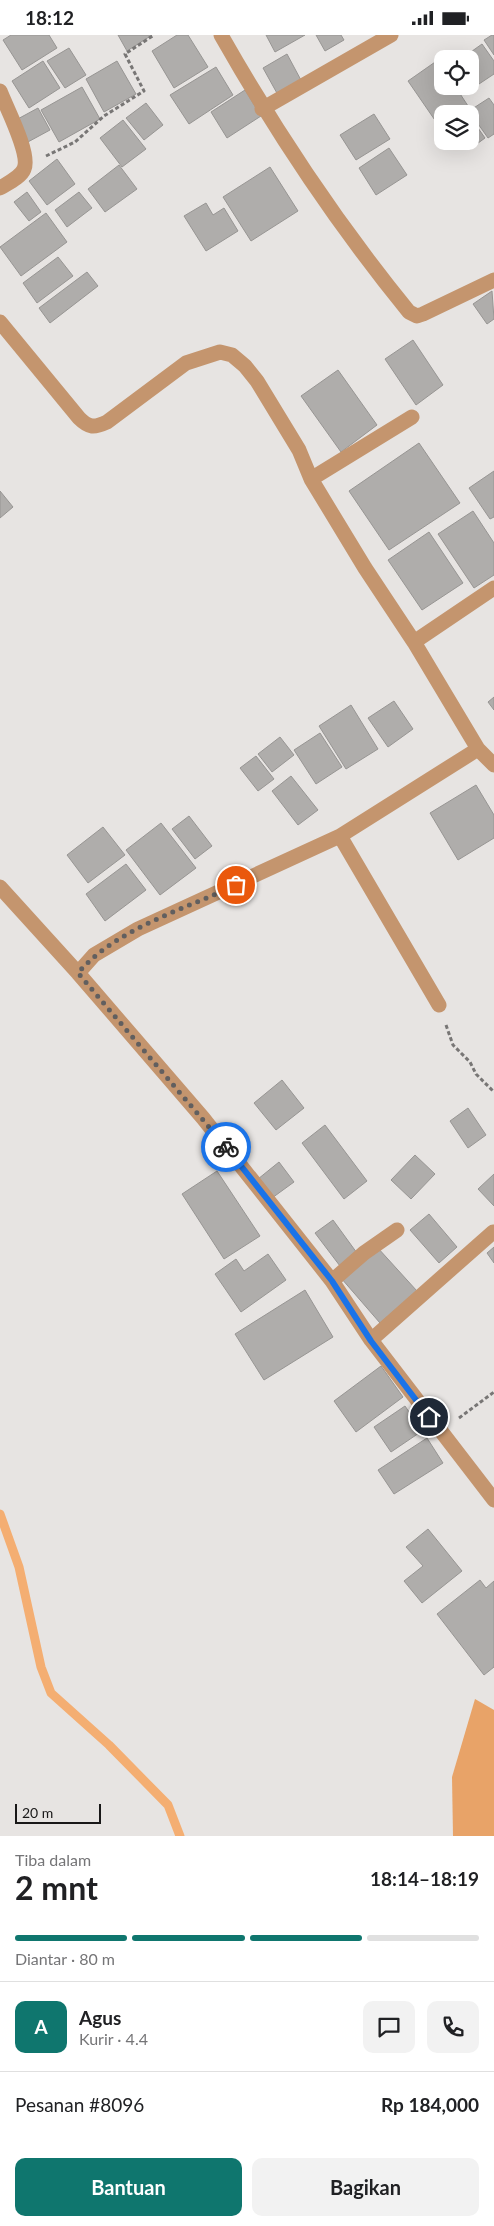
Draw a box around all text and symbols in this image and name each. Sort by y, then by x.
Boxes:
text: 18:12 [25,6,74,29]
map controls [434,50,479,150]
button: locate [434,50,479,95]
button: layers [434,105,479,150]
pin [215,864,257,906]
icon: bag [222,871,250,899]
courier [201,1122,251,1172]
icon: bike [212,1133,240,1161]
pin [408,1396,450,1438]
icon: home [415,1403,443,1431]
scale bar [15,1801,101,1824]
text: 20 m [22,1804,53,1821]
text: Tiba dalam [15,1850,91,1869]
text: 18:14–18:19 [370,1867,479,1890]
text: 2 mnt [15,1868,98,1907]
text: Diantar · 80 m [15,1949,115,1968]
button: chat [363,2001,415,2053]
button: phone [427,2001,479,2053]
text: Agus [79,2006,121,2029]
text: A [34,2015,48,2038]
text: Kurir · 4.4 [79,2029,148,2048]
text: Pesanan #8096 [15,2093,144,2116]
text: Rp 184,000 [381,2093,479,2116]
button: Bantuan [15,2158,242,2216]
button: Bagikan [252,2158,479,2216]

